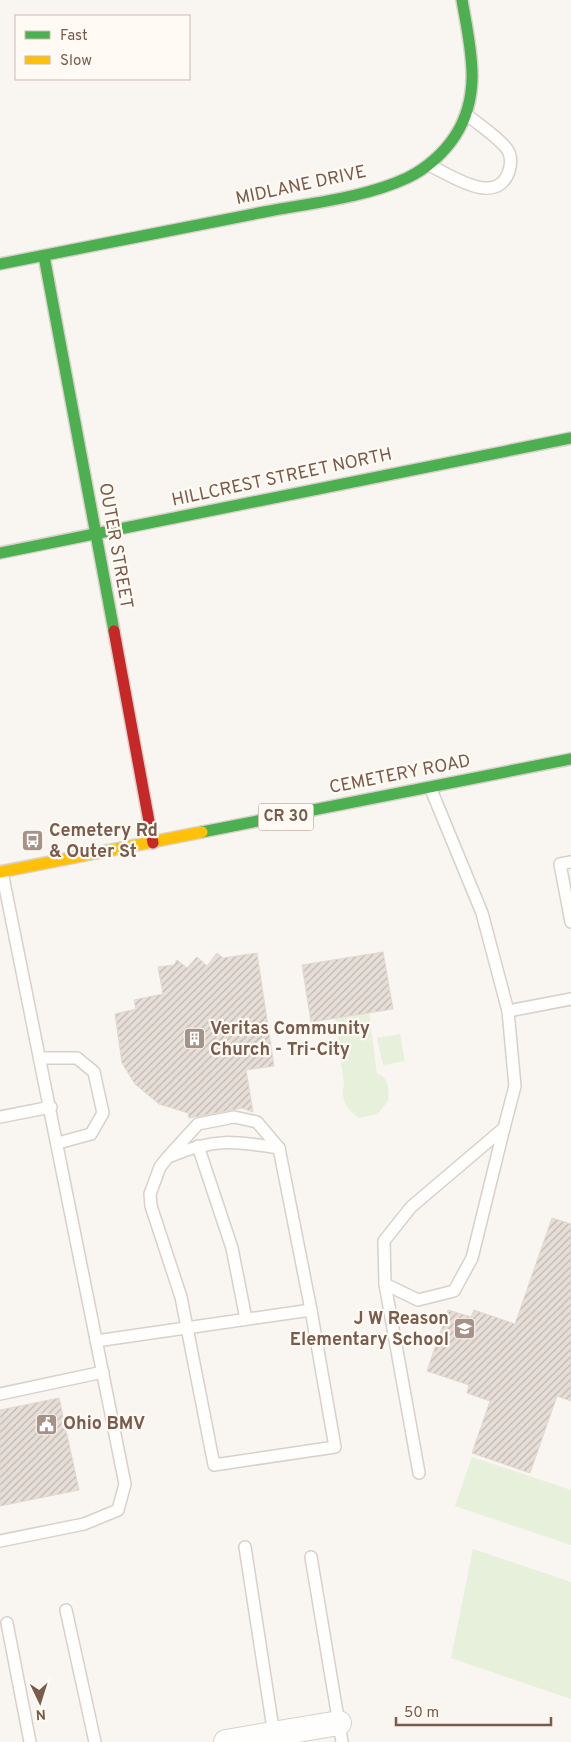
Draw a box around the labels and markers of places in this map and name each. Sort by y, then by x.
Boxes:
place label: Cemetery Rd & Outer St [49,820,158,864]
bus stop icon: Cemetery Rd & Outer St [21,829,45,853]
place label: Veritas Community Church - Tri-City [210,1018,370,1062]
building icon: Veritas Community Church - Tri-City [182,1027,206,1051]
place label: J W Reason Elementary School [290,1308,449,1352]
school or university icon: J W Reason Elementary School [453,1317,477,1341]
public building icon: Ohio BMV [35,1412,59,1436]
place label: Ohio BMV [63,1413,145,1436]

